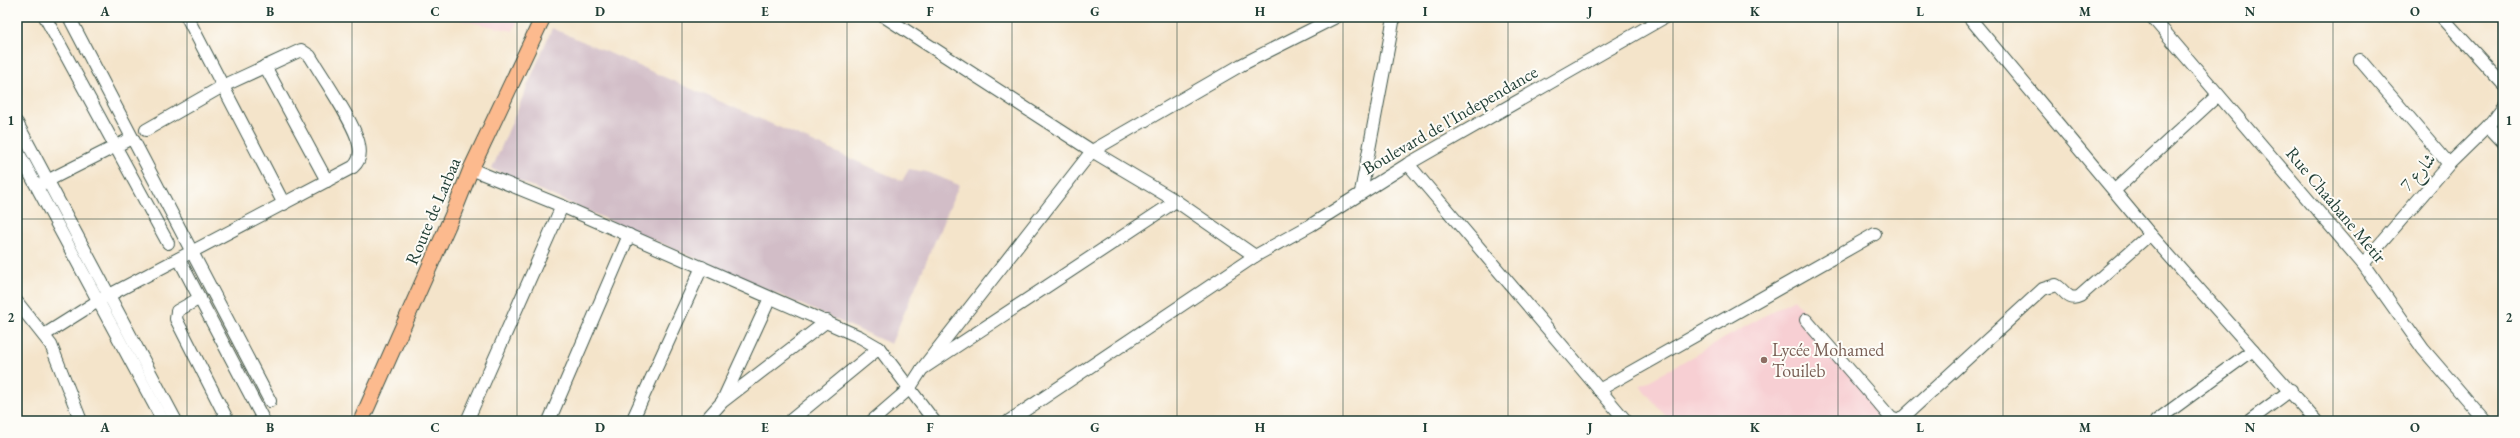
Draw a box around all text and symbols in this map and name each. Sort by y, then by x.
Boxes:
text: A [99,3,110,20]
text: B [266,3,274,20]
text: C [430,3,440,20]
text: D [595,3,605,20]
text: E [761,3,769,20]
text: F [926,3,934,20]
text: G [1090,3,1100,20]
text: H [1255,3,1266,20]
text: I [1423,3,1428,20]
text: J [1586,3,1593,20]
text: K [1750,3,1761,20]
text: L [1916,3,1924,20]
text: M [2079,3,2091,20]
text: N [2245,3,2256,20]
text: O [2410,3,2420,20]
street label: Boulevard de l'Independance [1358,60,1542,179]
text: 1 [8,112,15,129]
text: 1 [2506,112,2513,129]
street label: Rue Chaabane Metir [2281,142,2392,267]
street label: شارع 7 [2395,148,2444,198]
street label: Route de Larbaa [400,153,466,268]
text: 2 [8,309,15,326]
text: 2 [2506,309,2513,326]
place label: Lycée Mohamed Touileb [1772,338,1885,382]
marker: Lycée Mohamed Touileb [1759,355,1769,365]
text: A [99,419,110,436]
text: B [266,419,274,436]
text: C [430,419,440,436]
text: D [595,419,605,436]
text: E [761,419,769,436]
text: F [926,419,934,436]
text: G [1090,419,1100,436]
text: H [1255,419,1266,436]
text: I [1423,419,1428,436]
text: J [1586,419,1593,436]
text: K [1750,419,1761,436]
text: L [1916,419,1924,436]
text: M [2079,419,2091,436]
text: N [2245,419,2256,436]
text: O [2410,419,2420,436]

